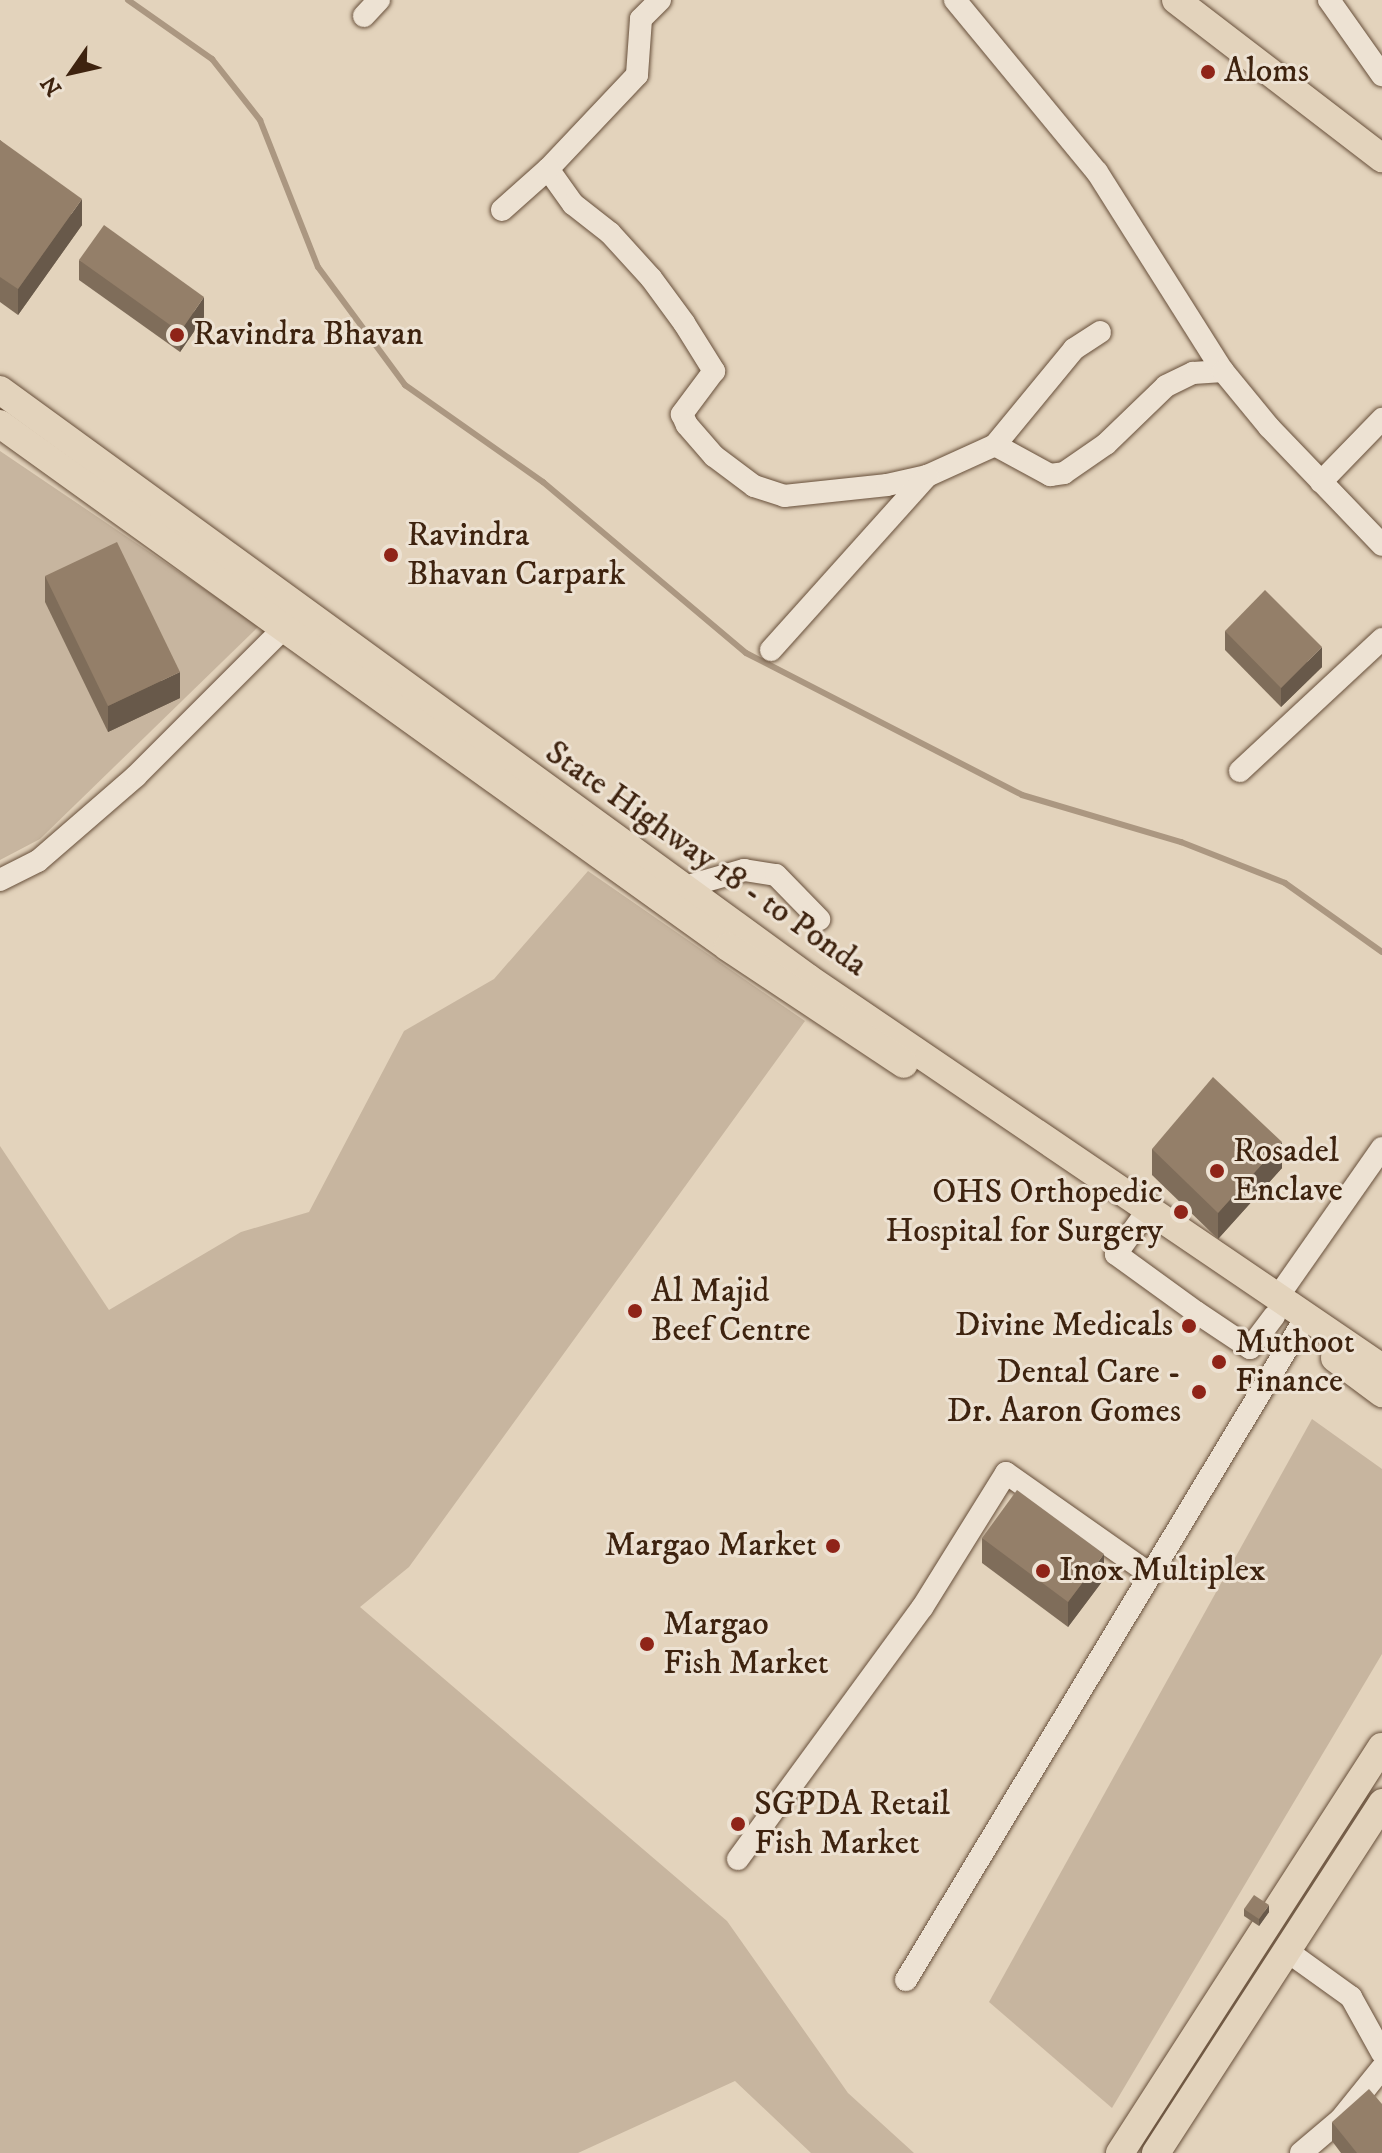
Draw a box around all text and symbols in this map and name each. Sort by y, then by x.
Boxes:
north arrow [32,32,112,112]
place label: Aloms [1224,52,1309,92]
marker: Aloms [1199,63,1217,81]
text: N [35,71,68,101]
place label: Ravindra Bhavan [193,315,423,355]
marker: Ravindra Bhavan [168,326,186,344]
place label: Ravindra Bhavan Carpark [407,515,626,594]
marker: Ravindra Bhavan Carpark [382,546,400,564]
street label: State Highway 18 - to Ponda [537,732,875,986]
place label: Rosadel Enclave [1233,1131,1343,1210]
marker: Rosadel Enclave [1208,1162,1226,1180]
place label: OHS Orthopedic Hospital for Surgery [885,1172,1163,1252]
marker: OHS Orthopedic Hospital for Surgery [1170,1201,1192,1223]
place label: Al Majid Beef Centre [651,1271,811,1350]
marker: Al Majid Beef Centre [626,1302,644,1320]
place label: Divine Medicals [955,1306,1173,1346]
marker: Divine Medicals [1180,1317,1198,1335]
place label: Muthoot Finance [1235,1322,1355,1402]
place label: Dental Care - Dr. Aaron Gomes [947,1352,1181,1432]
marker: Muthoot Finance [1210,1353,1228,1371]
marker: Dental Care - Dr. Aaron Gomes [1188,1381,1210,1403]
place label: Margao Market [604,1526,817,1566]
marker: Margao Market [824,1537,842,1555]
place label: Inox Multiplex [1059,1551,1266,1591]
marker: Inox Multiplex [1034,1562,1052,1580]
place label: Margao Fish Market [663,1604,829,1684]
marker: Margao Fish Market [638,1635,656,1653]
place label: SGPDA Retail Fish Market [754,1784,950,1864]
marker: SGPDA Retail Fish Market [729,1815,747,1833]

